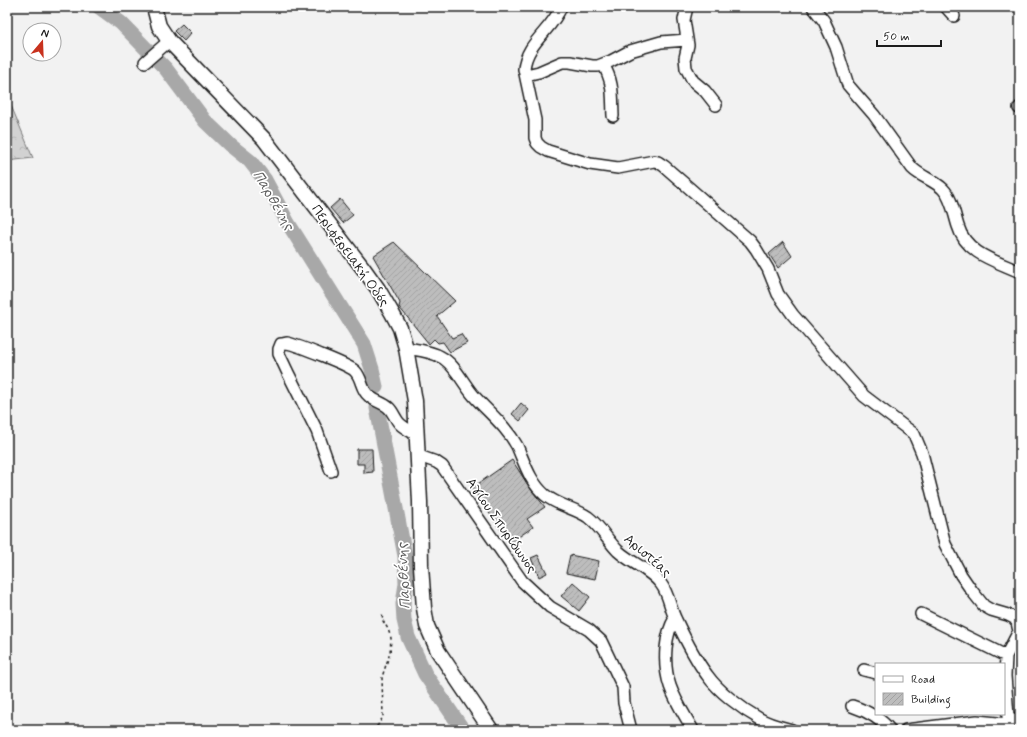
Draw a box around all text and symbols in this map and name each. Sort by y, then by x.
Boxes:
north arrow [22,22,62,62]
scale bar [877,22,941,48]
text: N [39,26,51,41]
text: 50 m [883,29,910,45]
water label: Παρθένης [248,167,299,235]
street label: Περιφερειακή Οδός [307,201,393,310]
street label: Αγίου Σπυρίδωνος [462,474,541,577]
street label: Αριστέας [620,529,675,581]
water label: Παρθένης [392,541,416,610]
legend [875,663,1005,715]
text: Road [911,672,935,688]
text: Building [911,692,951,709]

